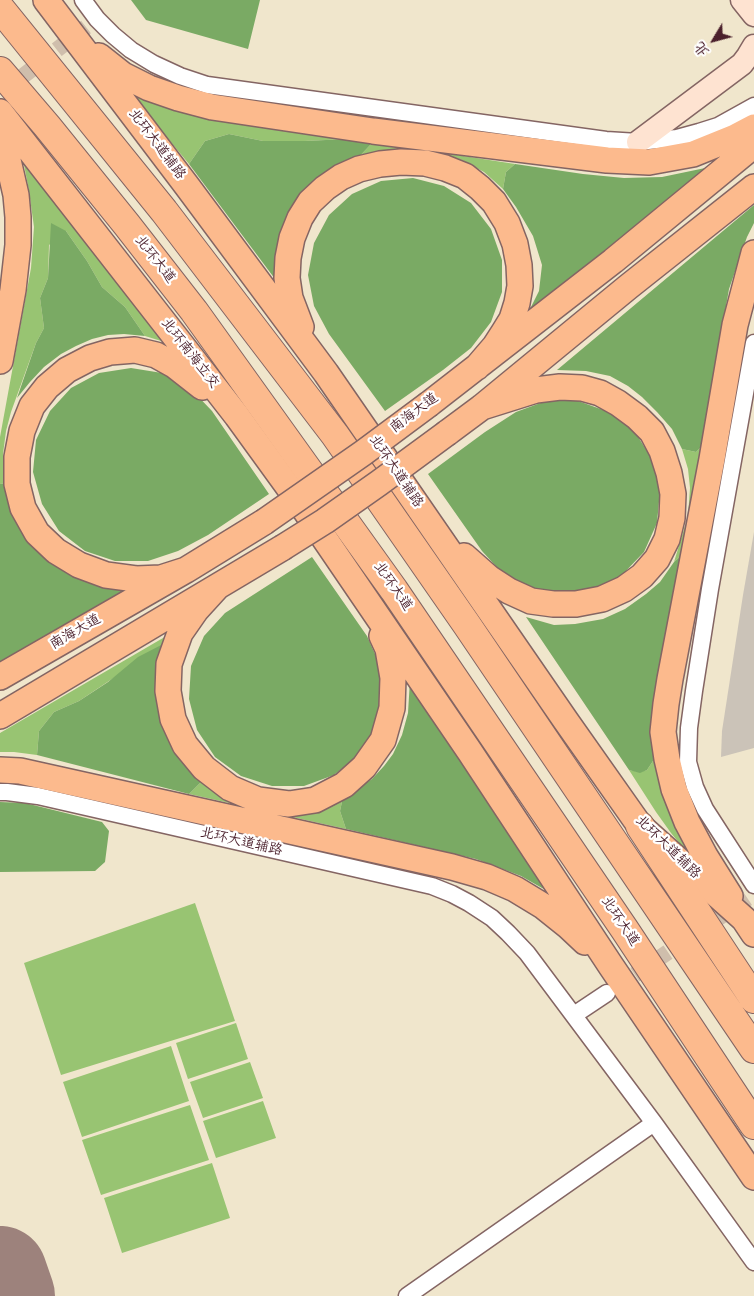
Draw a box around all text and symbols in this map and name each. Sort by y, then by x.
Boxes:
north arrow [689,15,739,65]
text: 北 [689,37,715,61]
street label: 北环大道辅路 [124,106,188,184]
street label: 北环大道 [130,233,178,287]
street label: 北环南海立交 [157,316,221,392]
street label: 南海大道 [388,390,442,438]
street label: 北环大道辅路 [365,432,425,512]
street label: 北环大道 [369,559,415,615]
street label: 南海大道 [48,612,104,654]
street label: 北环大道辅路 [631,813,703,883]
street label: 北环大道辅路 [198,825,284,861]
street label: 北环大道 [596,894,642,950]

